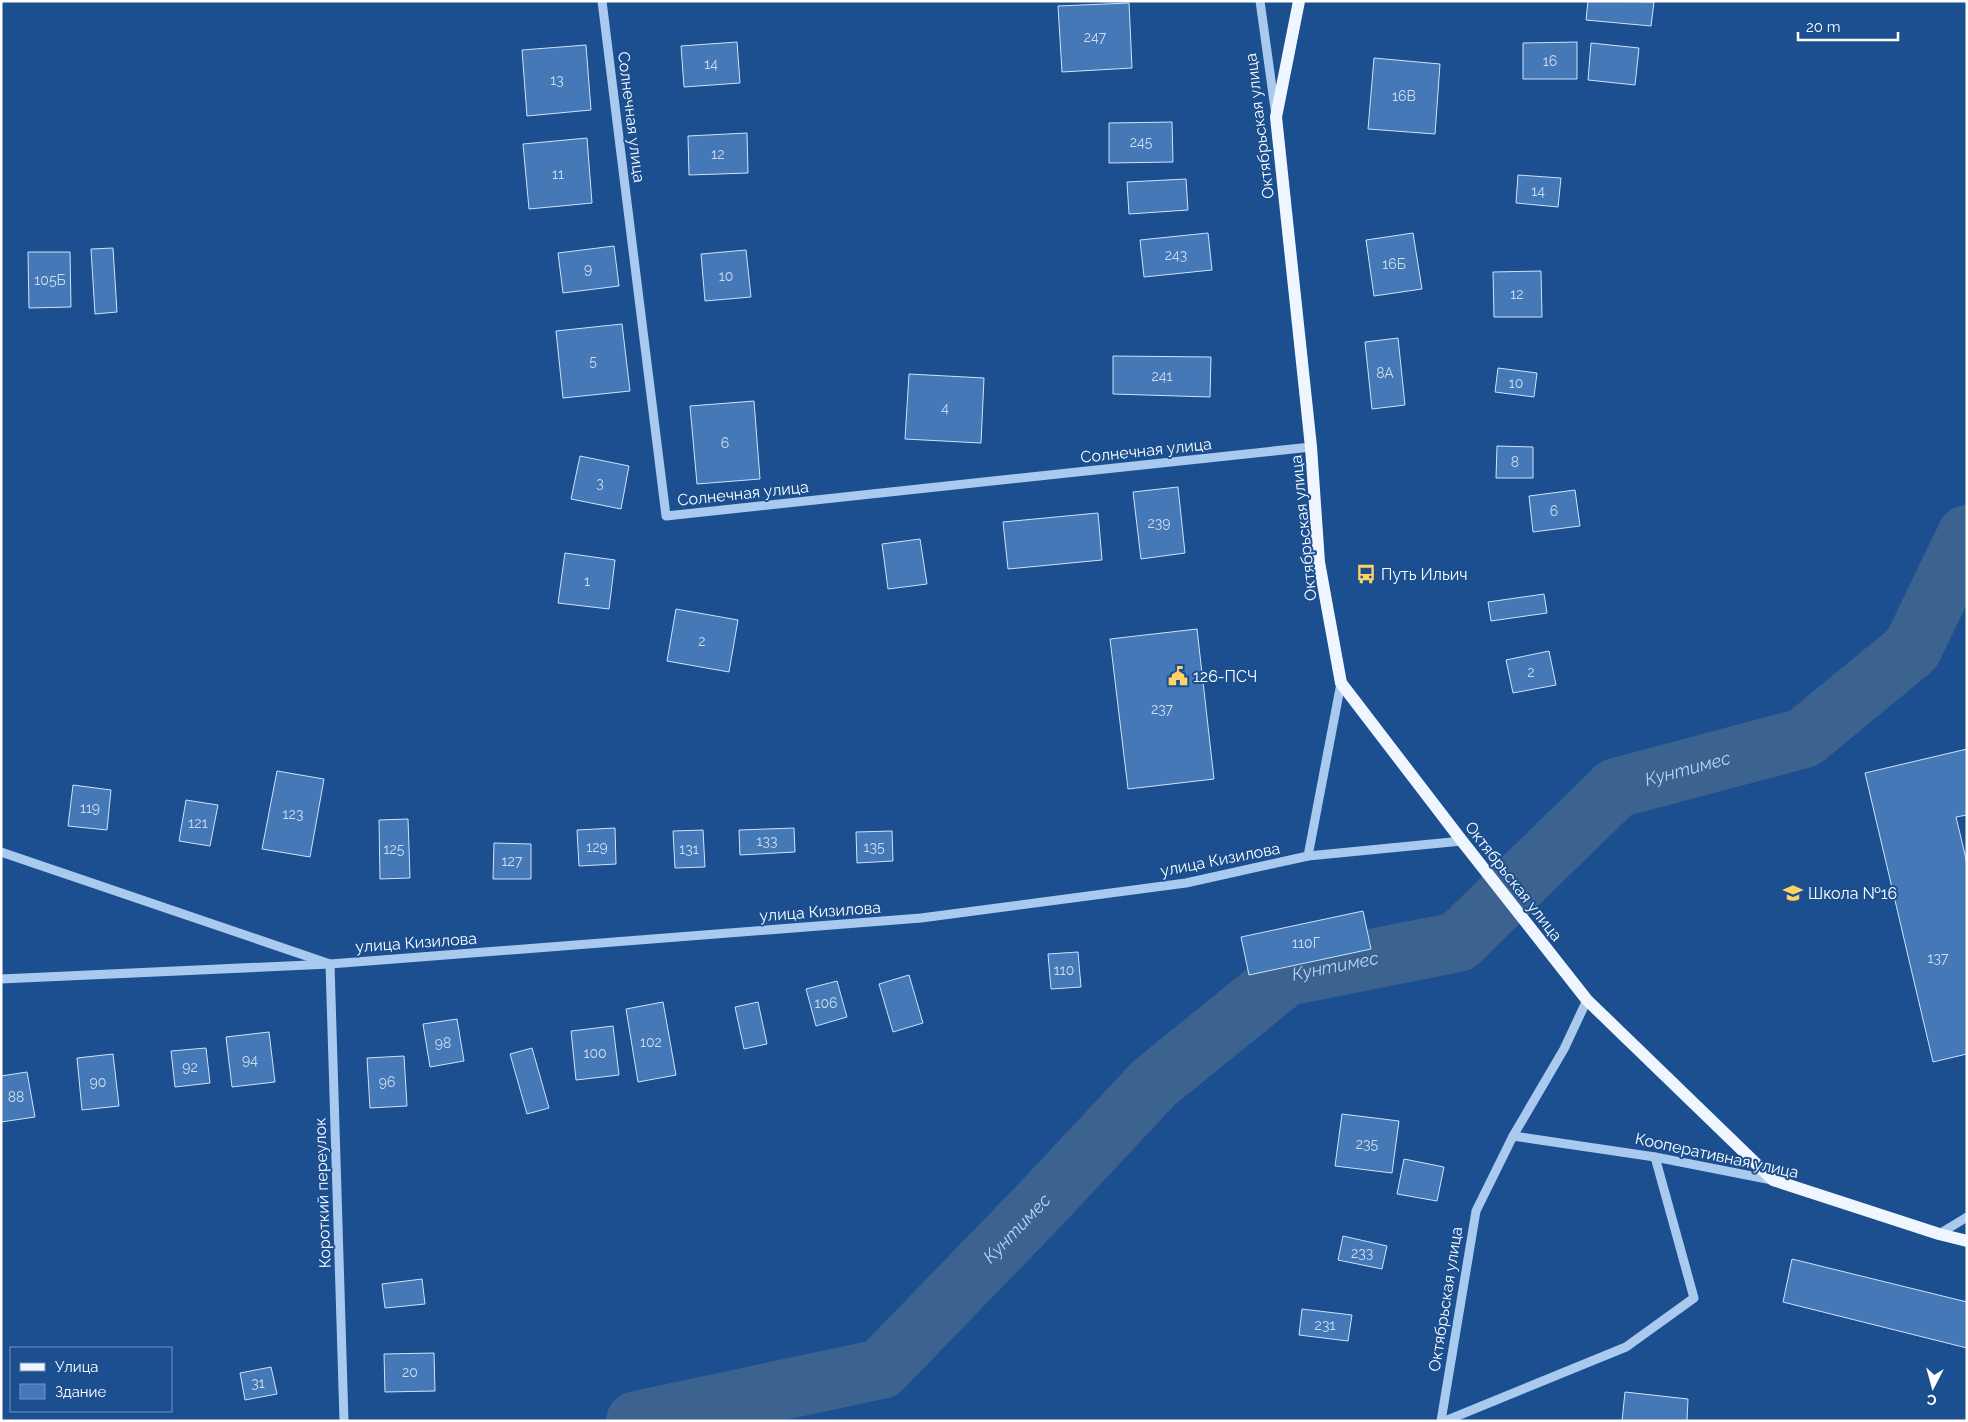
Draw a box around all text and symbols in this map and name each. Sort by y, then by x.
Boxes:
scale bar [1798,10,1898,42]
text: 20 m [1806,18,1841,36]
house number: 247 [1084,29,1107,45]
street label: Солнечная улица [614,50,649,184]
street label: Октябрьская улица [1241,52,1278,200]
house number: 16 [1543,53,1557,69]
house number: 14 [704,56,718,72]
house number: 13 [550,72,564,88]
house number: 16В [1392,88,1416,104]
house number: 245 [1130,134,1153,150]
house number: 12 [711,146,725,162]
house number: 11 [552,166,564,182]
house number: 14 [1531,183,1545,199]
house number: 243 [1165,247,1187,263]
house number: 16Б [1382,256,1406,272]
house number: 9 [584,261,592,277]
house number: 10 [719,268,733,284]
house number: 105Б [34,272,66,288]
house number: 12 [1510,286,1524,302]
house number: 5 [589,353,597,369]
house number: 8А [1376,365,1394,381]
house number: 241 [1152,368,1172,384]
house number: 10 [1509,375,1523,391]
house number: 4 [941,400,949,416]
street label: Солнечная улица [1080,434,1213,467]
house number: 6 [721,435,729,451]
street label: Октябрьская улица [1286,454,1321,602]
house number: 8 [1511,454,1519,470]
house number: 3 [596,475,604,491]
street label: Солнечная улица [677,477,810,510]
house number: 6 [1550,503,1558,519]
house number: 239 [1148,515,1170,531]
bus stop icon: Путь Ильич [1355,563,1377,585]
place label: Путь Ильич [1381,565,1467,584]
house number: 1 [584,573,590,589]
house number: 2 [698,633,706,649]
house number: 2 [1527,664,1535,680]
public building icon: 126-ПСЧ [1167,665,1189,687]
place label: 126-ПСЧ [1193,667,1257,686]
house number: 237 [1151,701,1174,717]
water label: Кунтимес [1642,747,1733,790]
house number: 119 [80,800,100,816]
house number: 123 [283,806,303,822]
house number: 121 [188,815,208,831]
street label: Октябрьская улица [1461,818,1566,945]
house number: 133 [757,833,777,849]
house number: 129 [586,839,608,855]
house number: 135 [863,839,885,855]
street label: улица Кизилова [1159,839,1282,880]
house number: 125 [384,841,405,857]
house number: 131 [679,841,699,857]
house number: 127 [502,853,523,869]
school or university icon: Школа №16 [1782,882,1804,904]
place label: Школа №16 [1808,884,1897,903]
street label: улица Кизилова [759,898,881,925]
street label: улица Кизилова [355,929,477,956]
house number: 110Г [1292,935,1320,951]
water label: Кунтимес [1290,947,1381,985]
house number: 137 [1928,950,1949,966]
house number: 110 [1054,962,1074,978]
house number: 106 [814,995,838,1011]
house number: 102 [640,1034,662,1050]
house number: 98 [435,1035,451,1051]
house number: 100 [583,1045,607,1061]
house number: 94 [242,1052,258,1068]
house number: 92 [182,1059,198,1075]
house number: 90 [90,1074,106,1090]
house number: 96 [379,1074,395,1090]
house number: 88 [8,1089,24,1105]
street label: Короткий переулок [310,1117,335,1269]
street label: Кооперативная улица [1633,1129,1800,1182]
house number: 235 [1356,1136,1379,1152]
water label: Кунтимес [979,1189,1055,1267]
street label: Октябрьская улица [1425,1225,1466,1373]
house number: 233 [1351,1245,1373,1261]
house number: 231 [1315,1317,1335,1333]
legend [10,1347,172,1412]
text: Улица [55,1358,99,1376]
north arrow [1908,1362,1958,1412]
house number: 20 [402,1364,418,1380]
house number: 31 [251,1375,265,1391]
text: Здание [55,1383,107,1401]
text: С [1926,1391,1937,1408]

